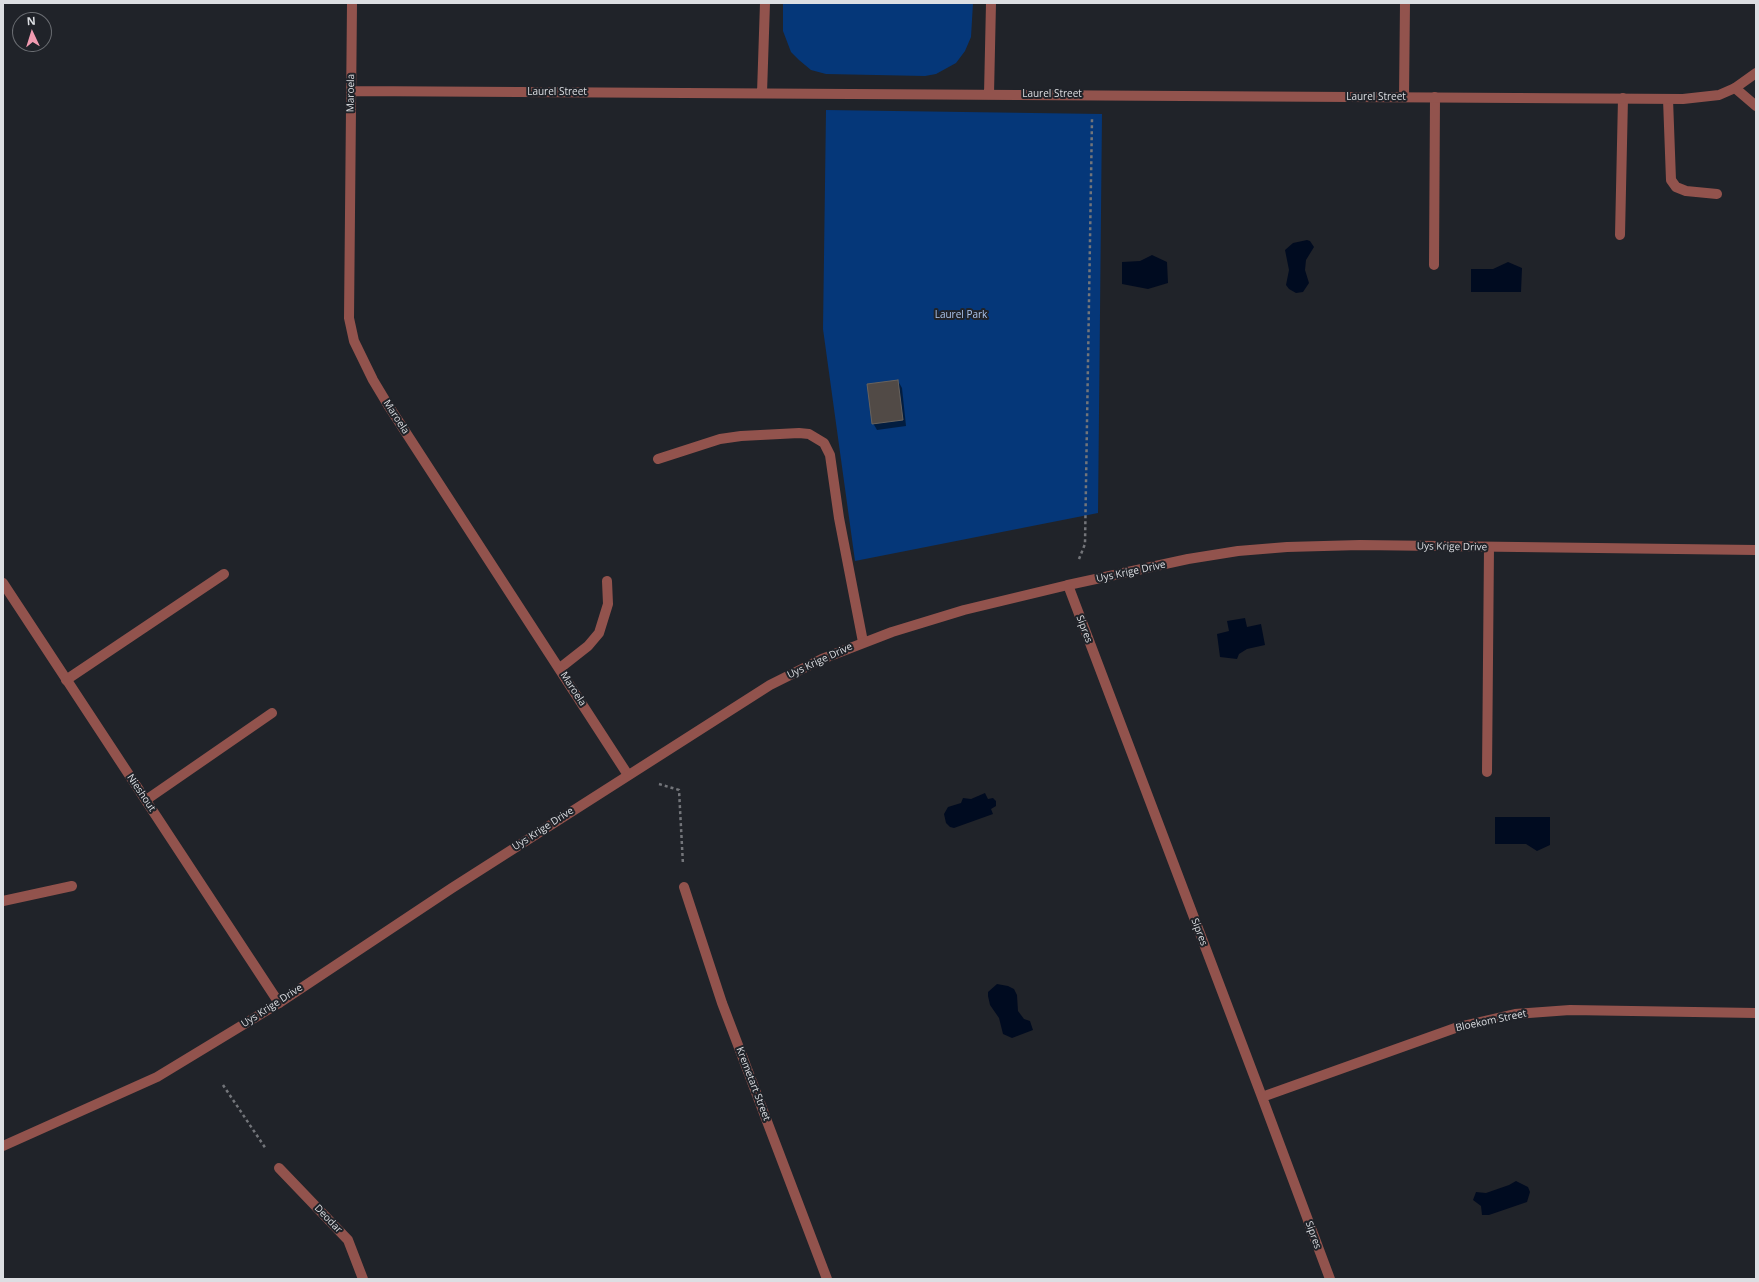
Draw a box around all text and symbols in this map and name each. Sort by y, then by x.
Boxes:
north arrow [12,12,52,52]
text: N [26,13,36,28]
street label: Maroela [345,74,357,112]
street label: Laurel Street [527,86,587,98]
street label: Laurel Street [1022,88,1082,100]
street label: Laurel Street [1346,91,1406,103]
park label: Laurel Park [935,309,987,321]
street label: Maroela [381,398,411,436]
street label: Uys Krige Drive [1417,540,1487,554]
street label: Uys Krige Drive [1095,559,1167,585]
street label: Sipres [1073,614,1095,644]
street label: Uys Krige Drive [786,641,854,681]
street label: Maroela [558,670,588,708]
street label: Nieshout [124,772,158,814]
street label: Uys Krige Drive [510,805,576,853]
street label: Sipres [1188,917,1210,947]
street label: Uys Krige Drive [239,982,305,1030]
street label: Bloekom Street [1455,1008,1527,1034]
street label: Kremetart Street [733,1045,773,1123]
street label: Deodar [312,1202,344,1236]
street label: Sipres [1302,1220,1324,1250]

